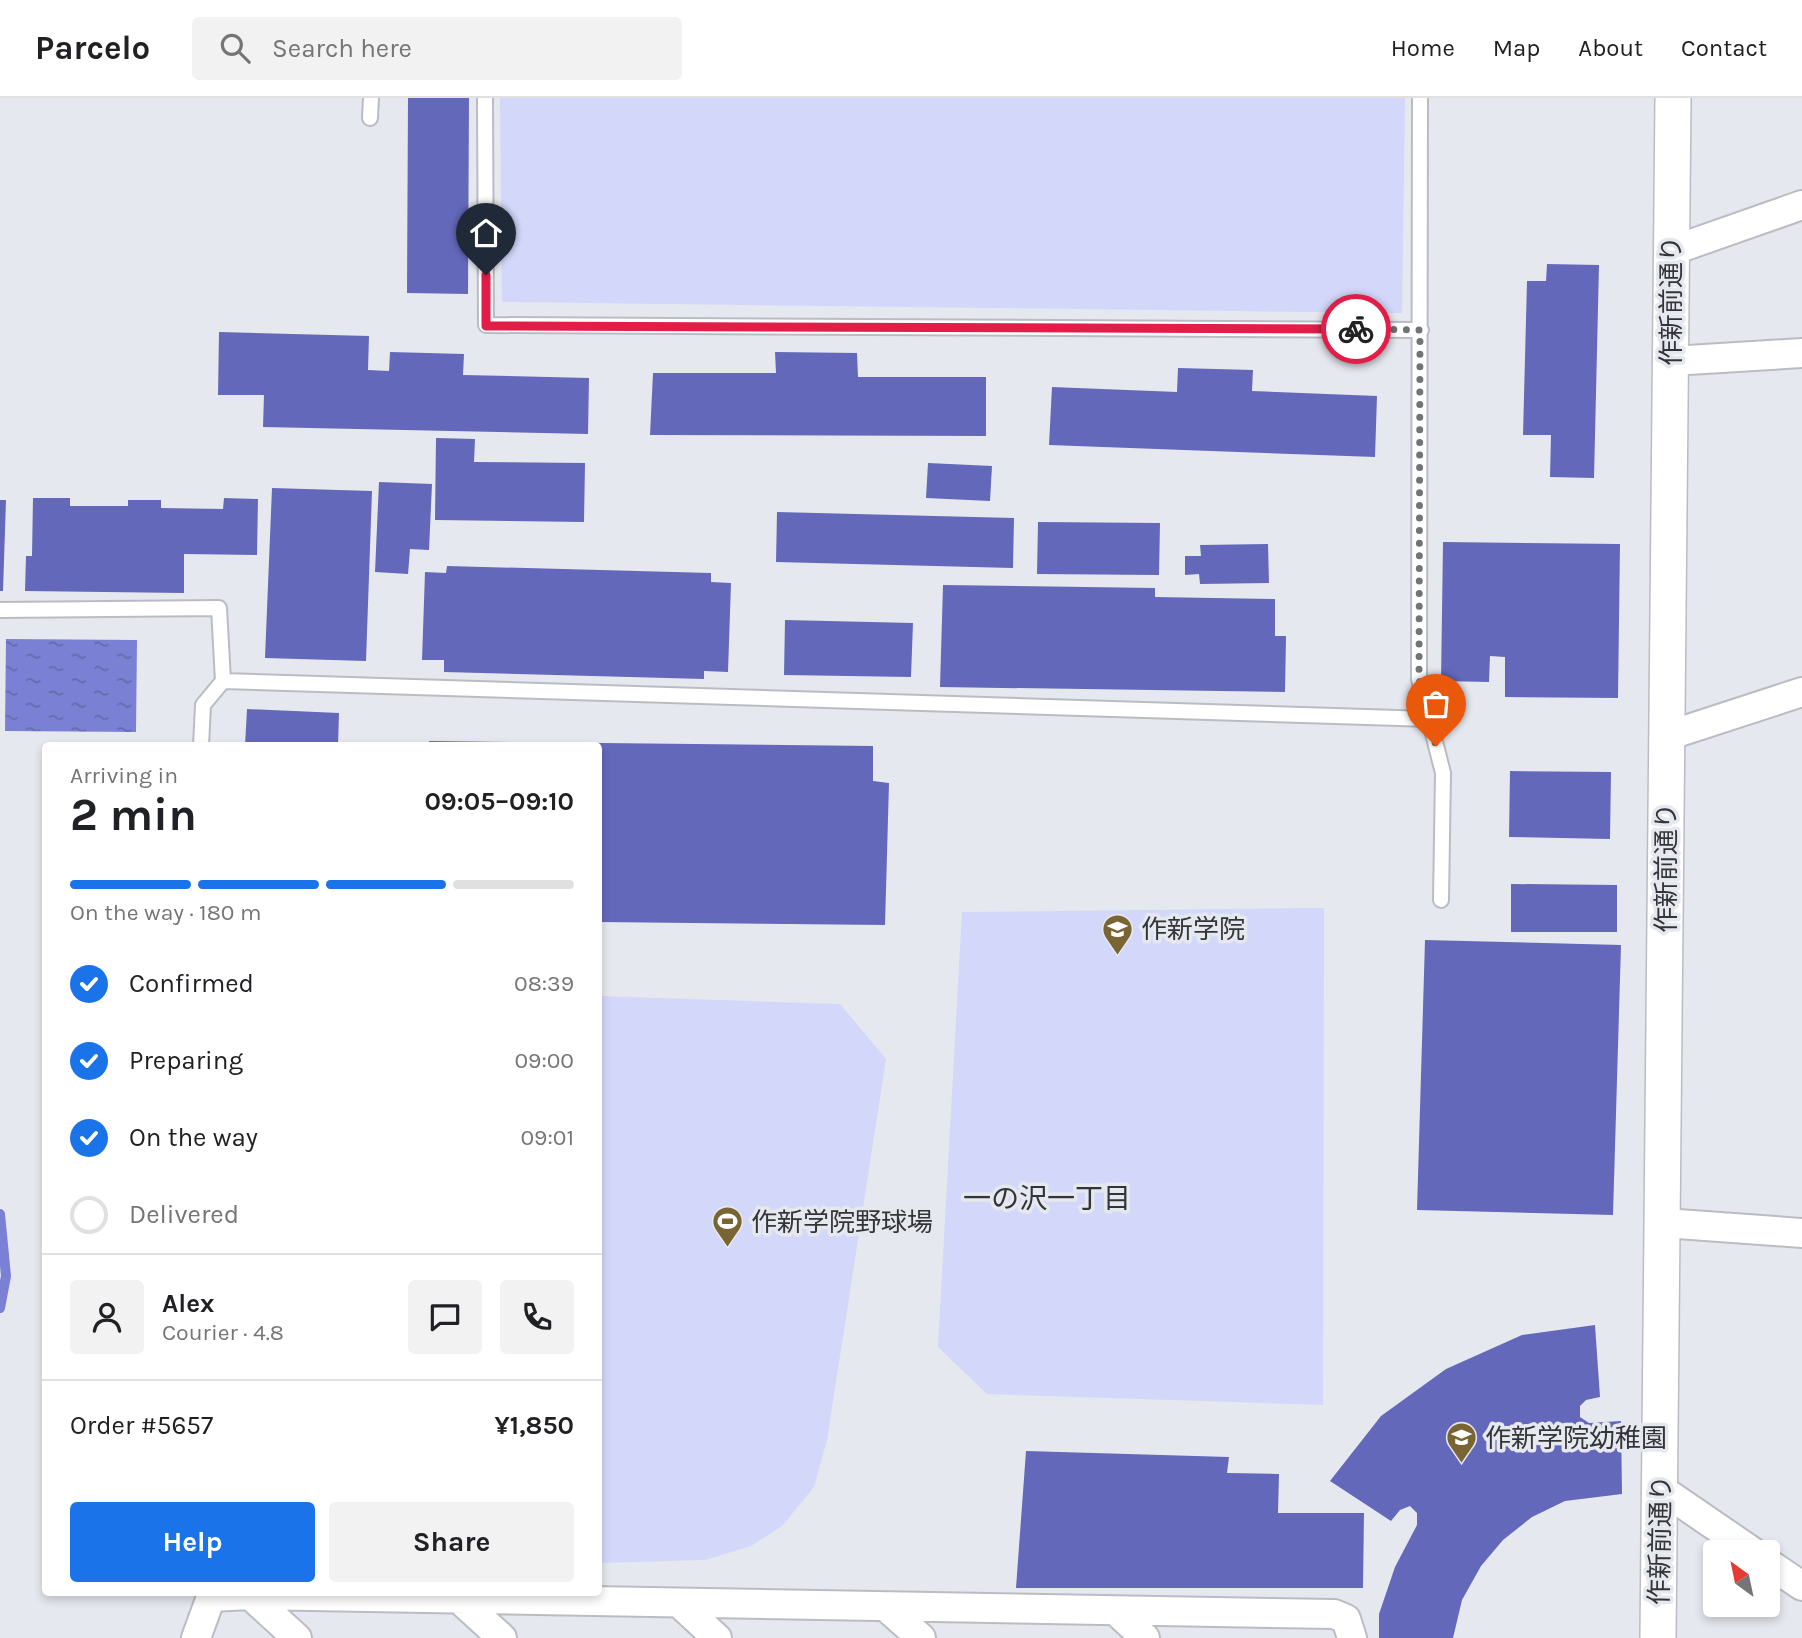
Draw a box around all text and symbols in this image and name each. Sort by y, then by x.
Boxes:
search box [192,17,682,80]
text: Parcelo [35,29,150,67]
icon: search [216,29,254,67]
text: Search here [272,33,412,64]
text: Home [1391,34,1455,62]
text: Map [1493,34,1540,62]
text: About [1578,34,1643,62]
text: Contact [1681,34,1767,62]
pin [456,203,516,275]
icon: home [467,214,505,252]
street label: 作新前通り [1656,236,1687,366]
courier [1321,294,1391,364]
icon: bike [1337,310,1375,348]
pin [1406,674,1466,746]
icon: bag [1417,685,1455,723]
text: Arriving in [70,762,178,789]
text: 09:05–09:10 [424,786,574,817]
text: 2 min [70,788,197,842]
street label: 作新前通り [1651,803,1682,933]
text: On the way · 180 m [70,899,261,926]
school or university icon: 作新学院 [1101,912,1135,956]
place label: 作新学院 [1141,914,1245,945]
icon: check [70,965,108,1003]
text: Confirmed [129,968,254,999]
text: 08:39 [514,970,574,997]
icon: check [70,1042,108,1080]
text: Preparing [129,1045,243,1076]
text: 09:00 [514,1047,574,1074]
icon: check [70,1119,108,1157]
text: On the way [129,1122,258,1153]
text: 09:01 [520,1124,574,1151]
district label: 一の沢一丁目 [963,1182,1131,1215]
text: Delivered [129,1199,239,1230]
sports icon: 作新学院野球場 [711,1205,745,1249]
place label: 作新学院野球場 [751,1207,933,1238]
button: person [70,1280,144,1354]
button: chat [408,1280,482,1354]
button: phone [500,1280,574,1354]
text: Alex [162,1288,214,1319]
text: Courier · 4.8 [162,1319,284,1346]
text: Order #5657 [70,1410,213,1441]
text: ¥1,850 [495,1410,574,1441]
school or university icon: 作新学院幼稚園 [1445,1421,1479,1465]
place label: 作新学院幼稚園 [1485,1423,1667,1454]
street label: 作新前通り [1644,1475,1677,1605]
button: Help [70,1502,315,1582]
button: Share [329,1502,574,1582]
north arrow [1703,1540,1780,1617]
map controls [1703,1540,1780,1617]

